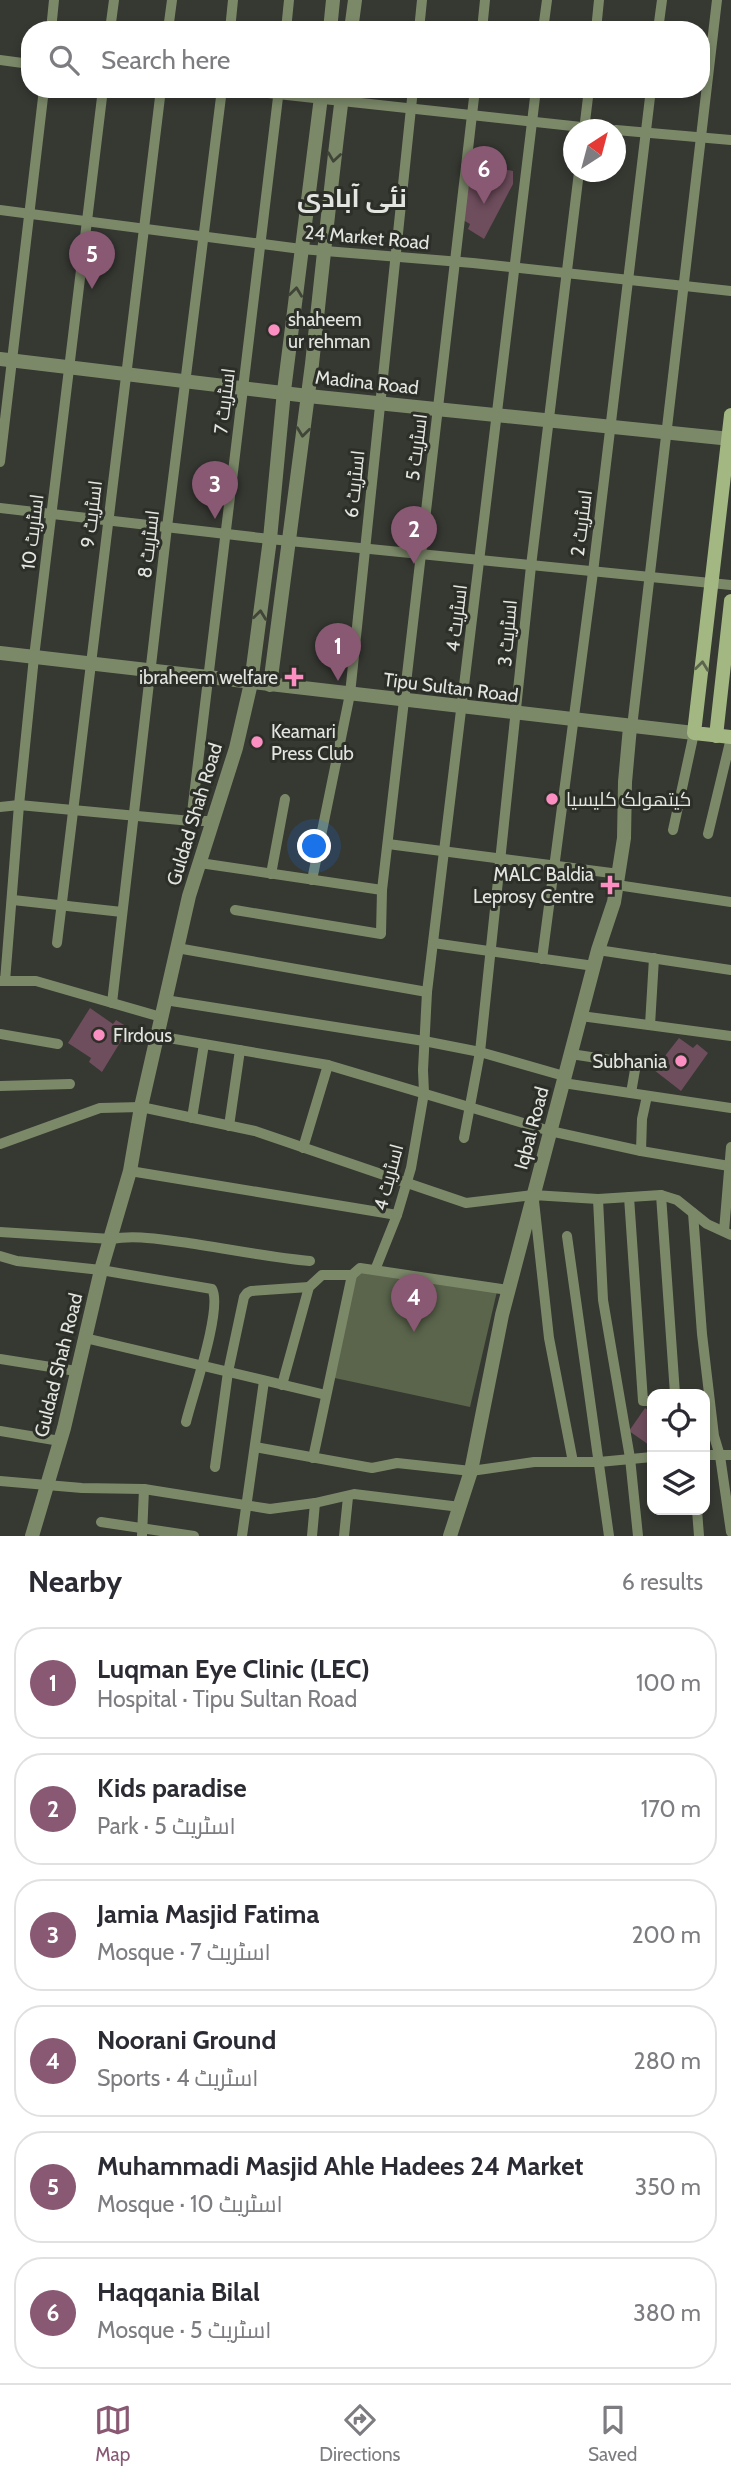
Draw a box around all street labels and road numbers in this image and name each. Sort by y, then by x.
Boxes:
street label: 24 Market Road [304,221,430,254]
street label: Madina Road [314,366,420,399]
street label: اسٹریٹ 7 [209,367,240,435]
street label: اسٹریٹ 5 [401,412,432,482]
street label: اسٹریٹ 6 [340,449,369,519]
street label: اسٹریٹ 9 [76,479,107,549]
street label: اسٹریٹ 2 [566,488,597,558]
street label: اسٹریٹ 10 [16,493,49,571]
street label: اسٹریٹ 8 [133,509,164,579]
street label: اسٹریٹ 4 [441,583,472,653]
street label: اسٹریٹ 3 [493,599,522,668]
street label: Tipu Sultan Road [382,668,520,707]
street label: Guldad Shah Road [162,740,227,888]
street label: Iqbal Road [509,1084,554,1172]
street label: اسٹریٹ 4 [369,1141,408,1213]
street label: Guldad Shah Road [29,1291,88,1440]

